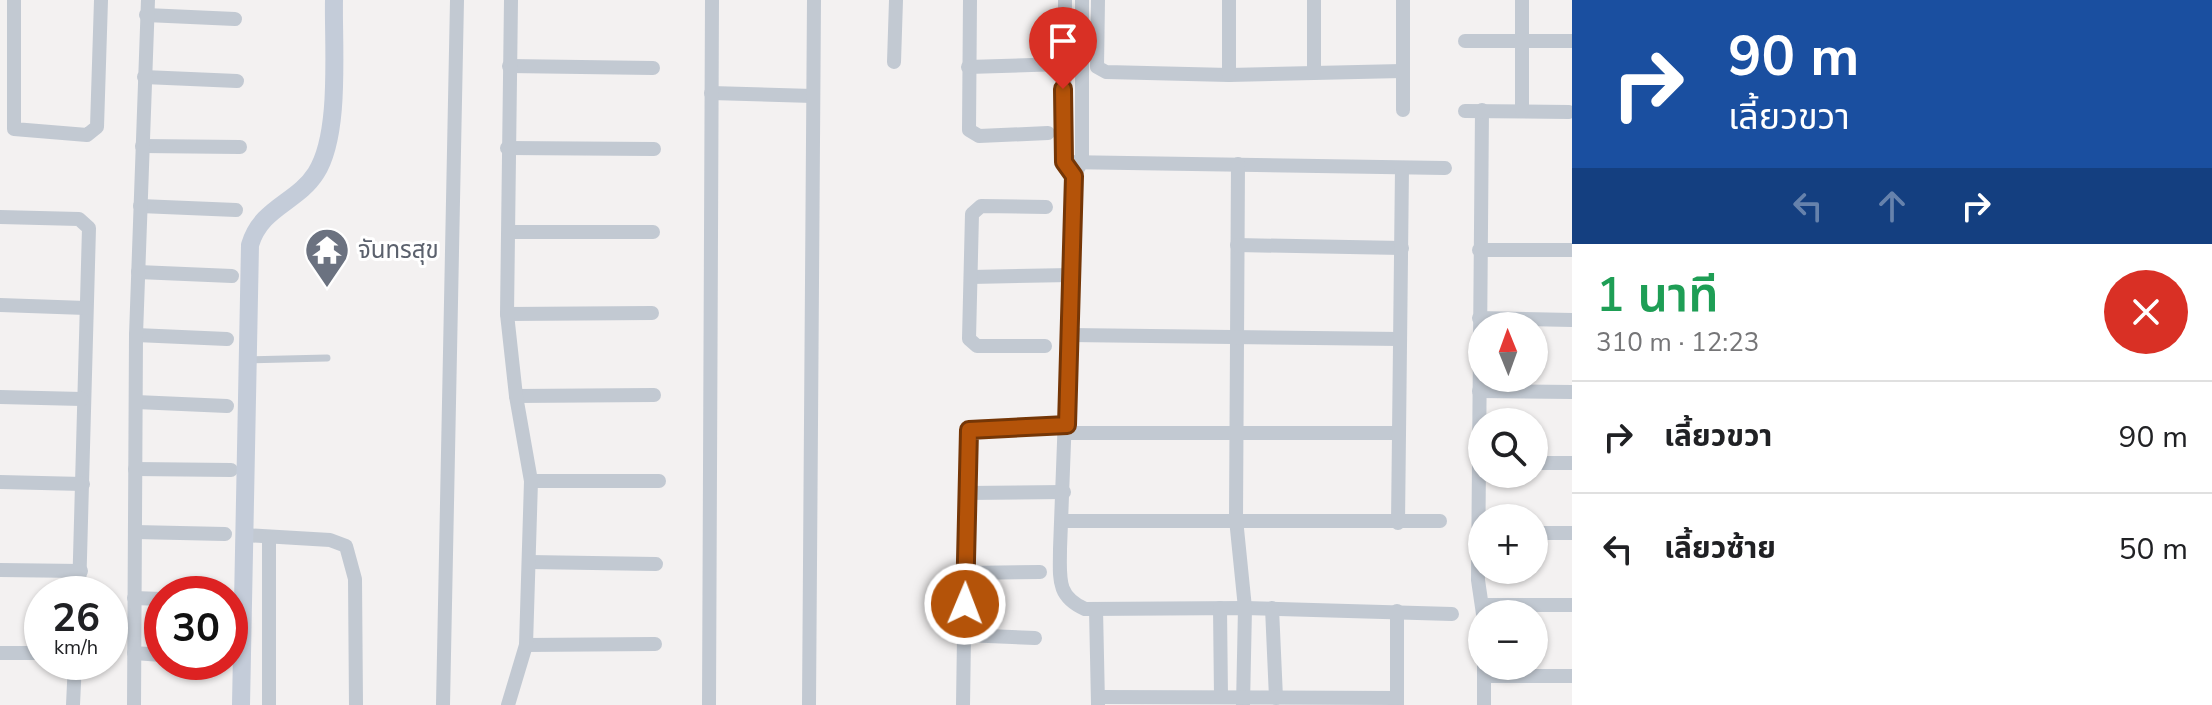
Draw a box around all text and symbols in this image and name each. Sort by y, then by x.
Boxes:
pin [1029,7,1097,89]
text: 90 m [1728,18,1859,95]
icon: arrive [1041,19,1085,63]
icon: right [1596,32,1700,136]
text: เลี้ยวขวา [1728,93,1850,142]
icon: left [1786,184,1830,228]
icon: ahead [1870,184,1914,228]
icon: right [1954,184,1998,228]
temple icon: จันทรสุข [303,226,351,289]
place label: จันทรสุข [358,234,439,266]
text: 1 นาที [1596,262,1719,328]
button: close [2104,270,2188,354]
north arrow [1468,312,1548,392]
map controls [1468,312,1548,680]
text: 310 m · 12:23 [1596,325,1759,360]
button: search [1468,408,1548,488]
icon: right [1596,415,1640,459]
text: เลี้ยวขวา [1664,416,1772,457]
text: 90 m [2119,417,2188,458]
button: + [1468,504,1548,584]
icon: left [1596,527,1640,571]
text: เลี้ยวซ้าย [1664,528,1776,569]
text: 50 m [2119,529,2188,570]
position arrow [923,562,1007,646]
speed limit sign: 30 [144,576,248,680]
text: 26 [52,591,100,645]
button: − [1468,600,1548,680]
text: km/h [54,634,98,661]

